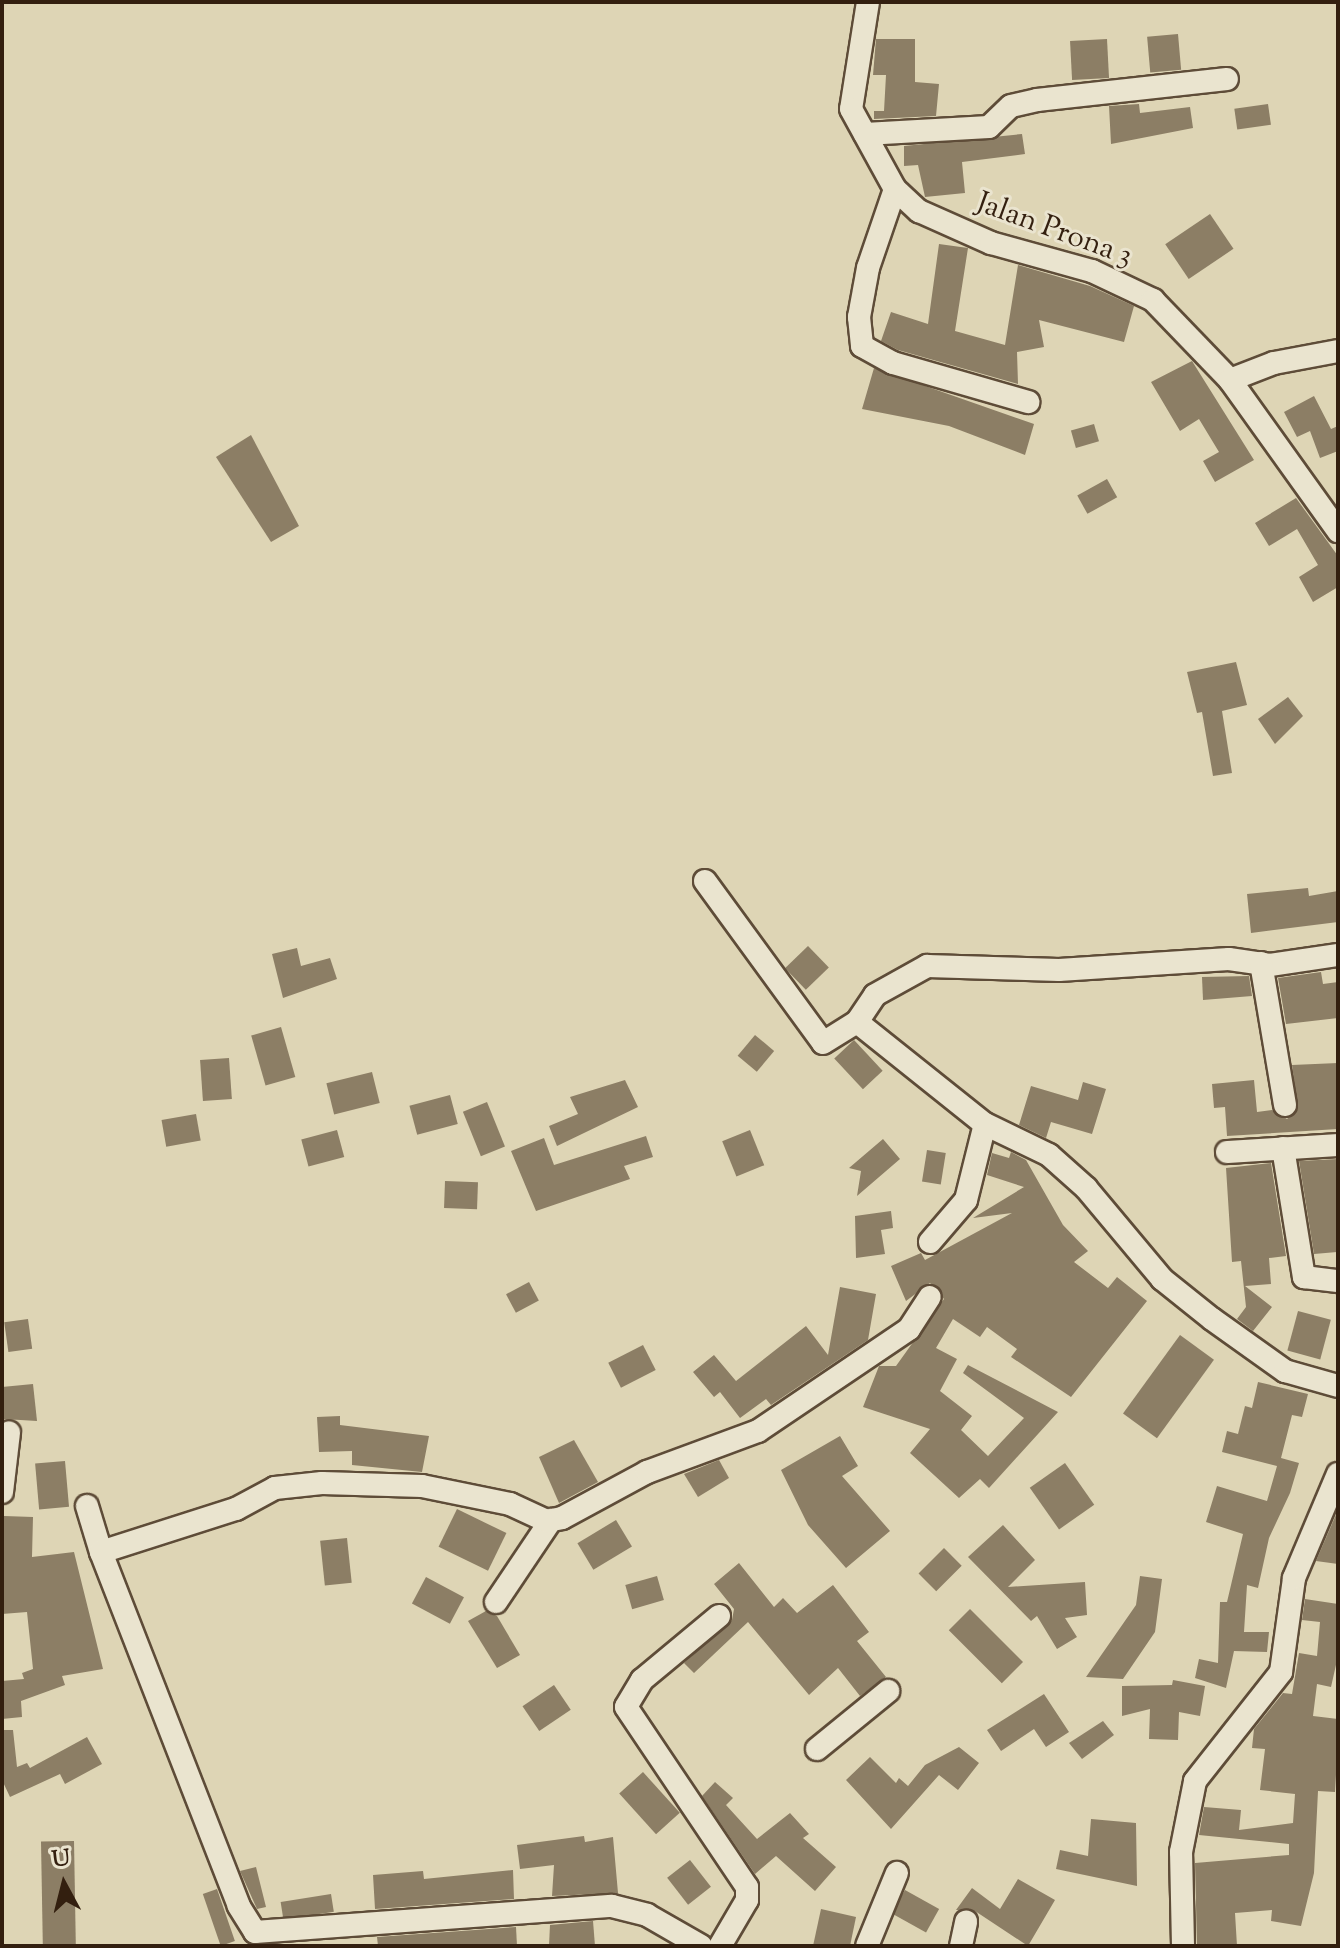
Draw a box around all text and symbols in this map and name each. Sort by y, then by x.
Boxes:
street label: Jalan Prona 3 [971,186,1137,276]
text: U [50,1843,72,1877]
north arrow [24,1844,104,1924]

